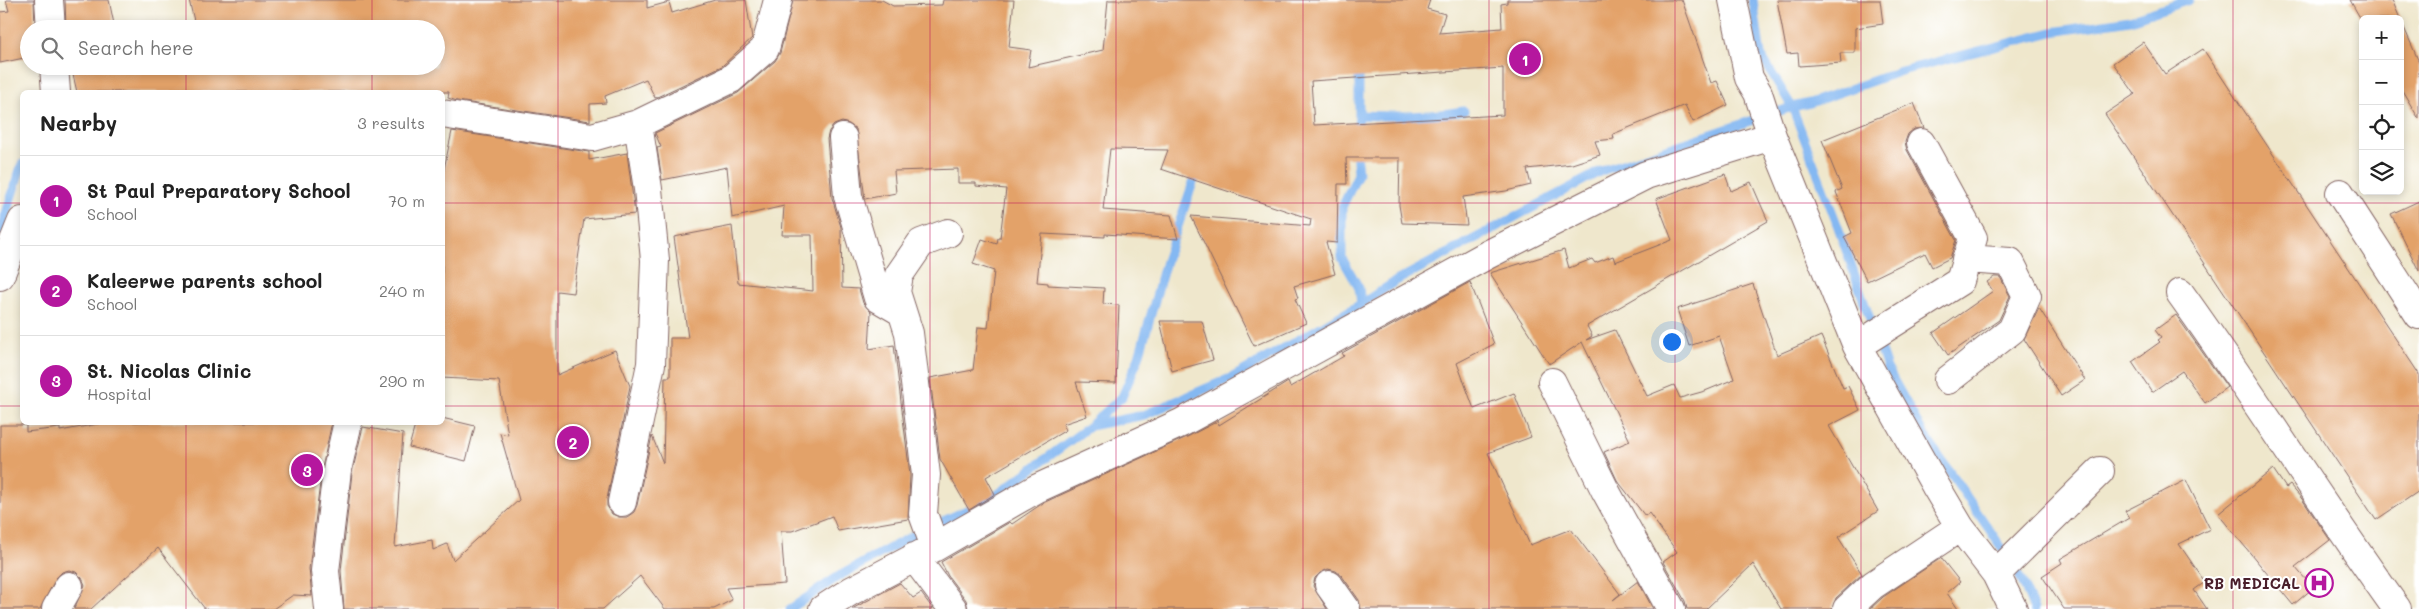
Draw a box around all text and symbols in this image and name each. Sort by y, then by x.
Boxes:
map controls [2359,15,2404,195]
button: + [2359,15,2404,60]
search box [20,20,445,75]
icon: search [38,34,66,62]
text: Search here [78,35,194,60]
pin: 1 [1509,40,1541,78]
button: − [2359,60,2404,105]
button: locate [2359,105,2404,150]
text: Nearby [40,109,117,136]
text: 3 results [357,112,425,133]
button: layers [2359,150,2404,195]
text: St Paul Preparatory School [87,178,351,203]
text: 1 [52,190,60,211]
text: 70 m [388,190,425,211]
text: School [87,203,137,224]
text: Kaleerwe parents school [87,268,322,293]
text: 2 [52,280,60,301]
text: 240 m [379,280,425,301]
text: School [87,293,137,314]
your location [1659,329,1685,355]
text: St. Nicolas Clinic [87,358,251,383]
text: 3 [51,370,61,391]
text: 290 m [379,370,425,391]
text: Hospital [87,383,151,404]
pin: 2 [557,423,589,461]
pin: 3 [291,451,323,489]
hospital icon: RB MEDICAL [2304,568,2334,598]
place label: RB MEDICAL [2204,573,2300,593]

